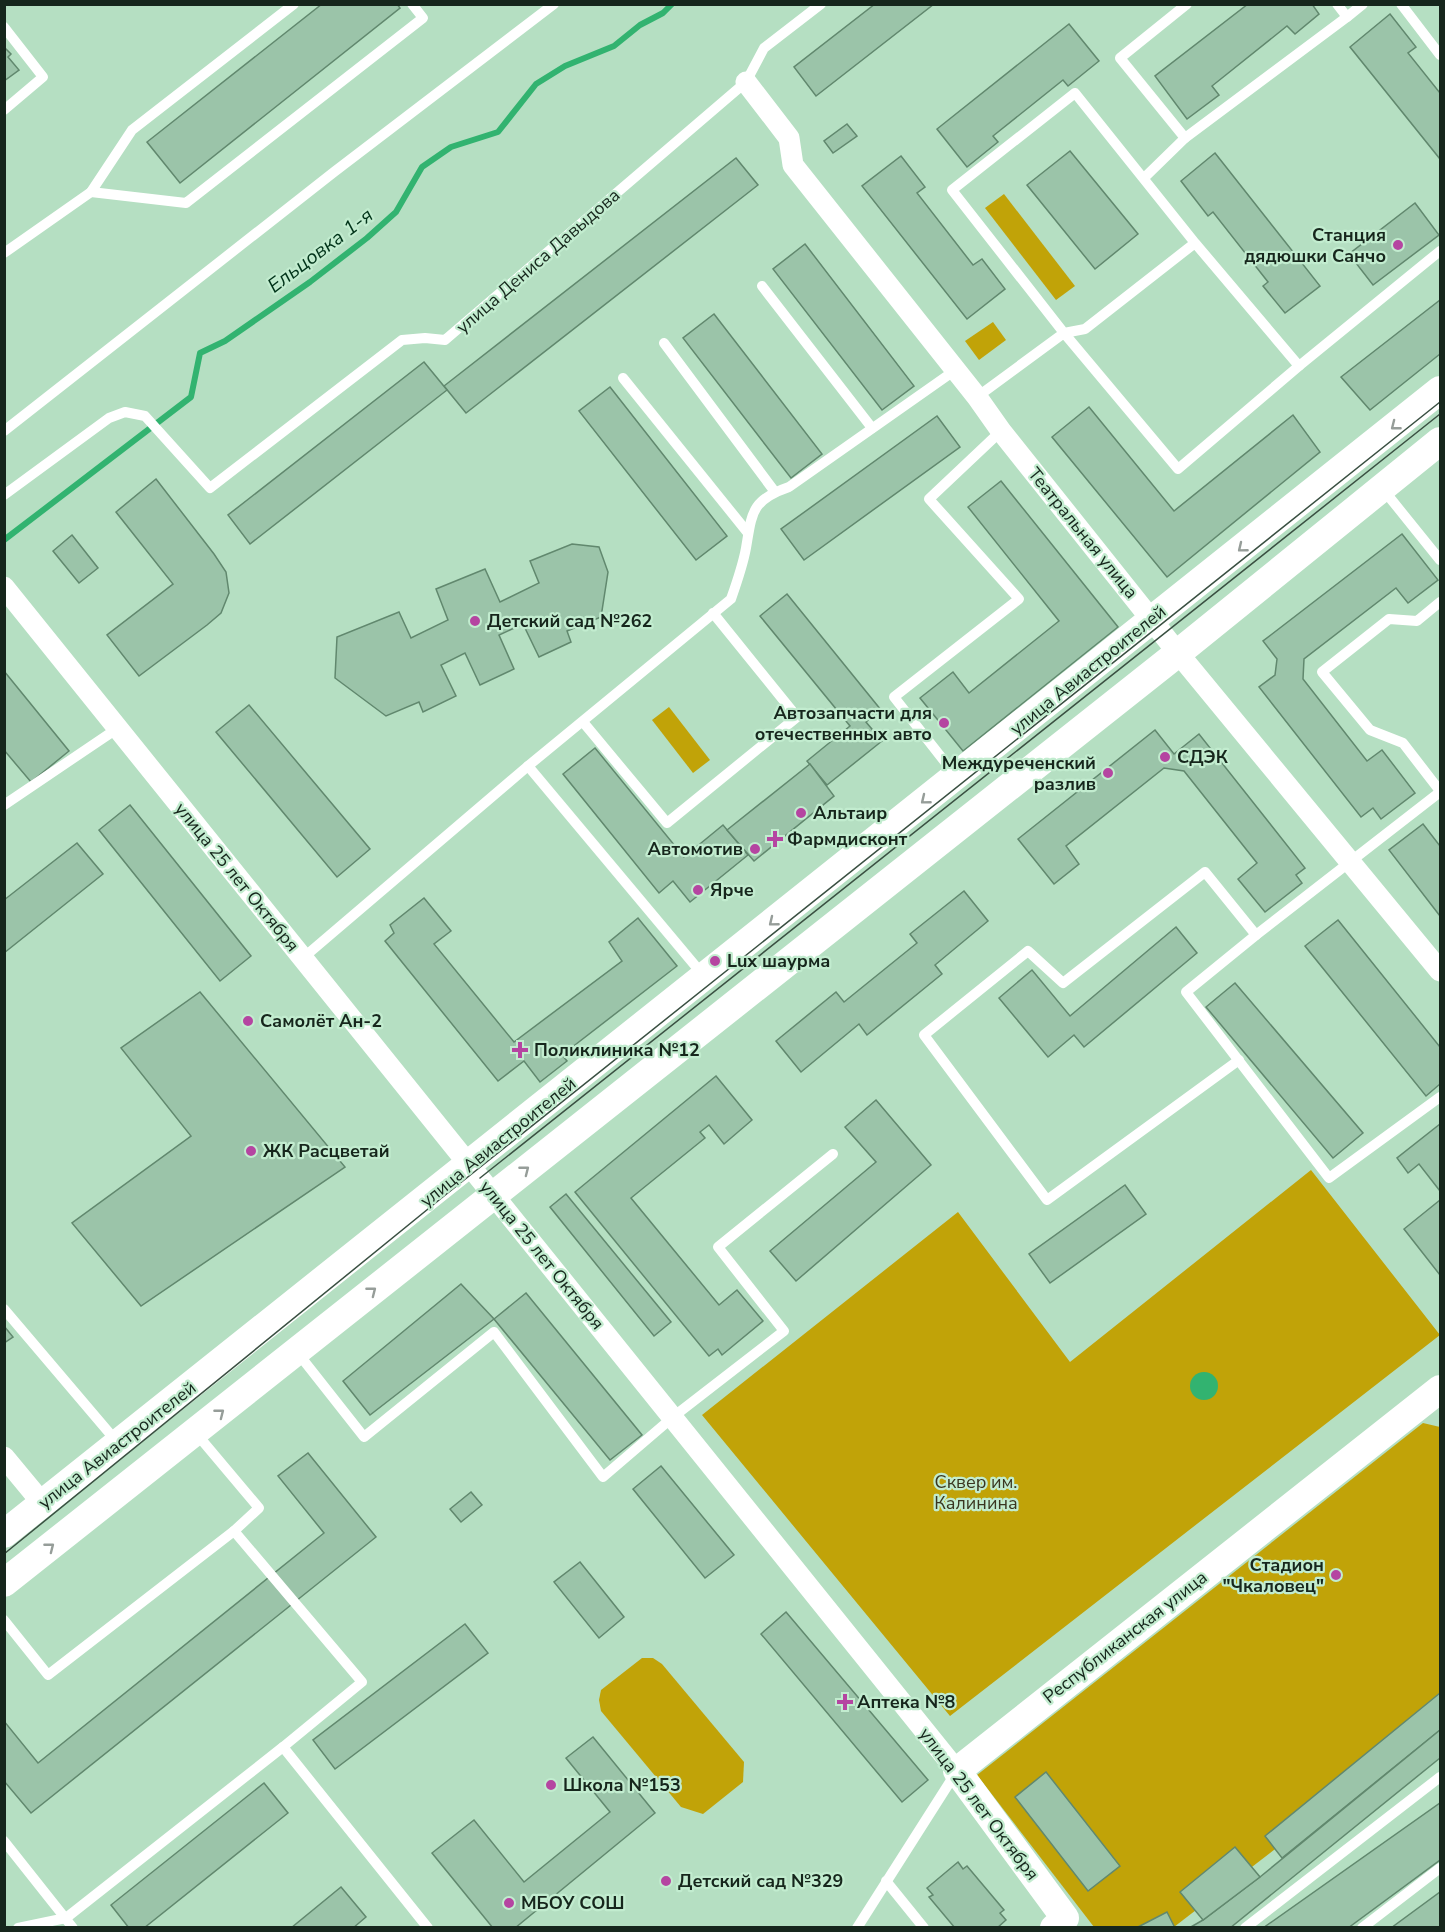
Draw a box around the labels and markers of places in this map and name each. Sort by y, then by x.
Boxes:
place label: Станция дядюшки Санчо [1244,223,1386,268]
marker: Станция дядюшки Санчо [1391,238,1405,252]
place label: Детский сад №262 [487,609,652,633]
marker: Детский сад №262 [468,614,482,628]
place label: Автозапчасти для отечественных авто [755,701,932,746]
marker: Автозапчасти для отечественных авто [937,716,951,730]
place label: СДЭК [1177,745,1229,769]
marker: СДЭК [1158,750,1172,764]
place label: Междуреченский разлив [942,751,1096,796]
marker: Междуреченский разлив [1101,766,1115,780]
place label: Альтаир [813,801,887,825]
marker: Альтаир [794,806,808,820]
place label: Фармдисконт [787,827,908,851]
marker: Фармдисконт [768,832,782,846]
place label: Автомотив [648,837,743,861]
marker: Автомотив [748,842,762,856]
place label: Ярче [710,878,754,902]
marker: Ярче [691,883,705,897]
place label: Lux шаурма [727,949,830,973]
marker: Lux шаурма [708,954,722,968]
place label: Самолёт Ан-2 [260,1009,382,1033]
marker: Самолёт Ан-2 [241,1014,255,1028]
place label: Поликлиника №12 [534,1038,700,1062]
marker: Поликлиника №12 [511,1041,529,1059]
place label: ЖК Расцветай [263,1139,390,1163]
marker: ЖК Расцветай [244,1144,258,1158]
place label: Стадион "Чкаловец" [1222,1553,1324,1598]
marker: Стадион "Чкаловец" [1329,1568,1343,1582]
place label: Аптека №8 [857,1690,956,1714]
marker: Аптека №8 [838,1695,852,1709]
place label: Школа №153 [563,1773,681,1797]
marker: Школа №153 [544,1778,558,1792]
place label: Детский сад №329 [678,1869,843,1893]
marker: Детский сад №329 [659,1874,673,1888]
place label: МБОУ СОШ [521,1891,625,1915]
marker: МБОУ СОШ [502,1896,516,1910]

